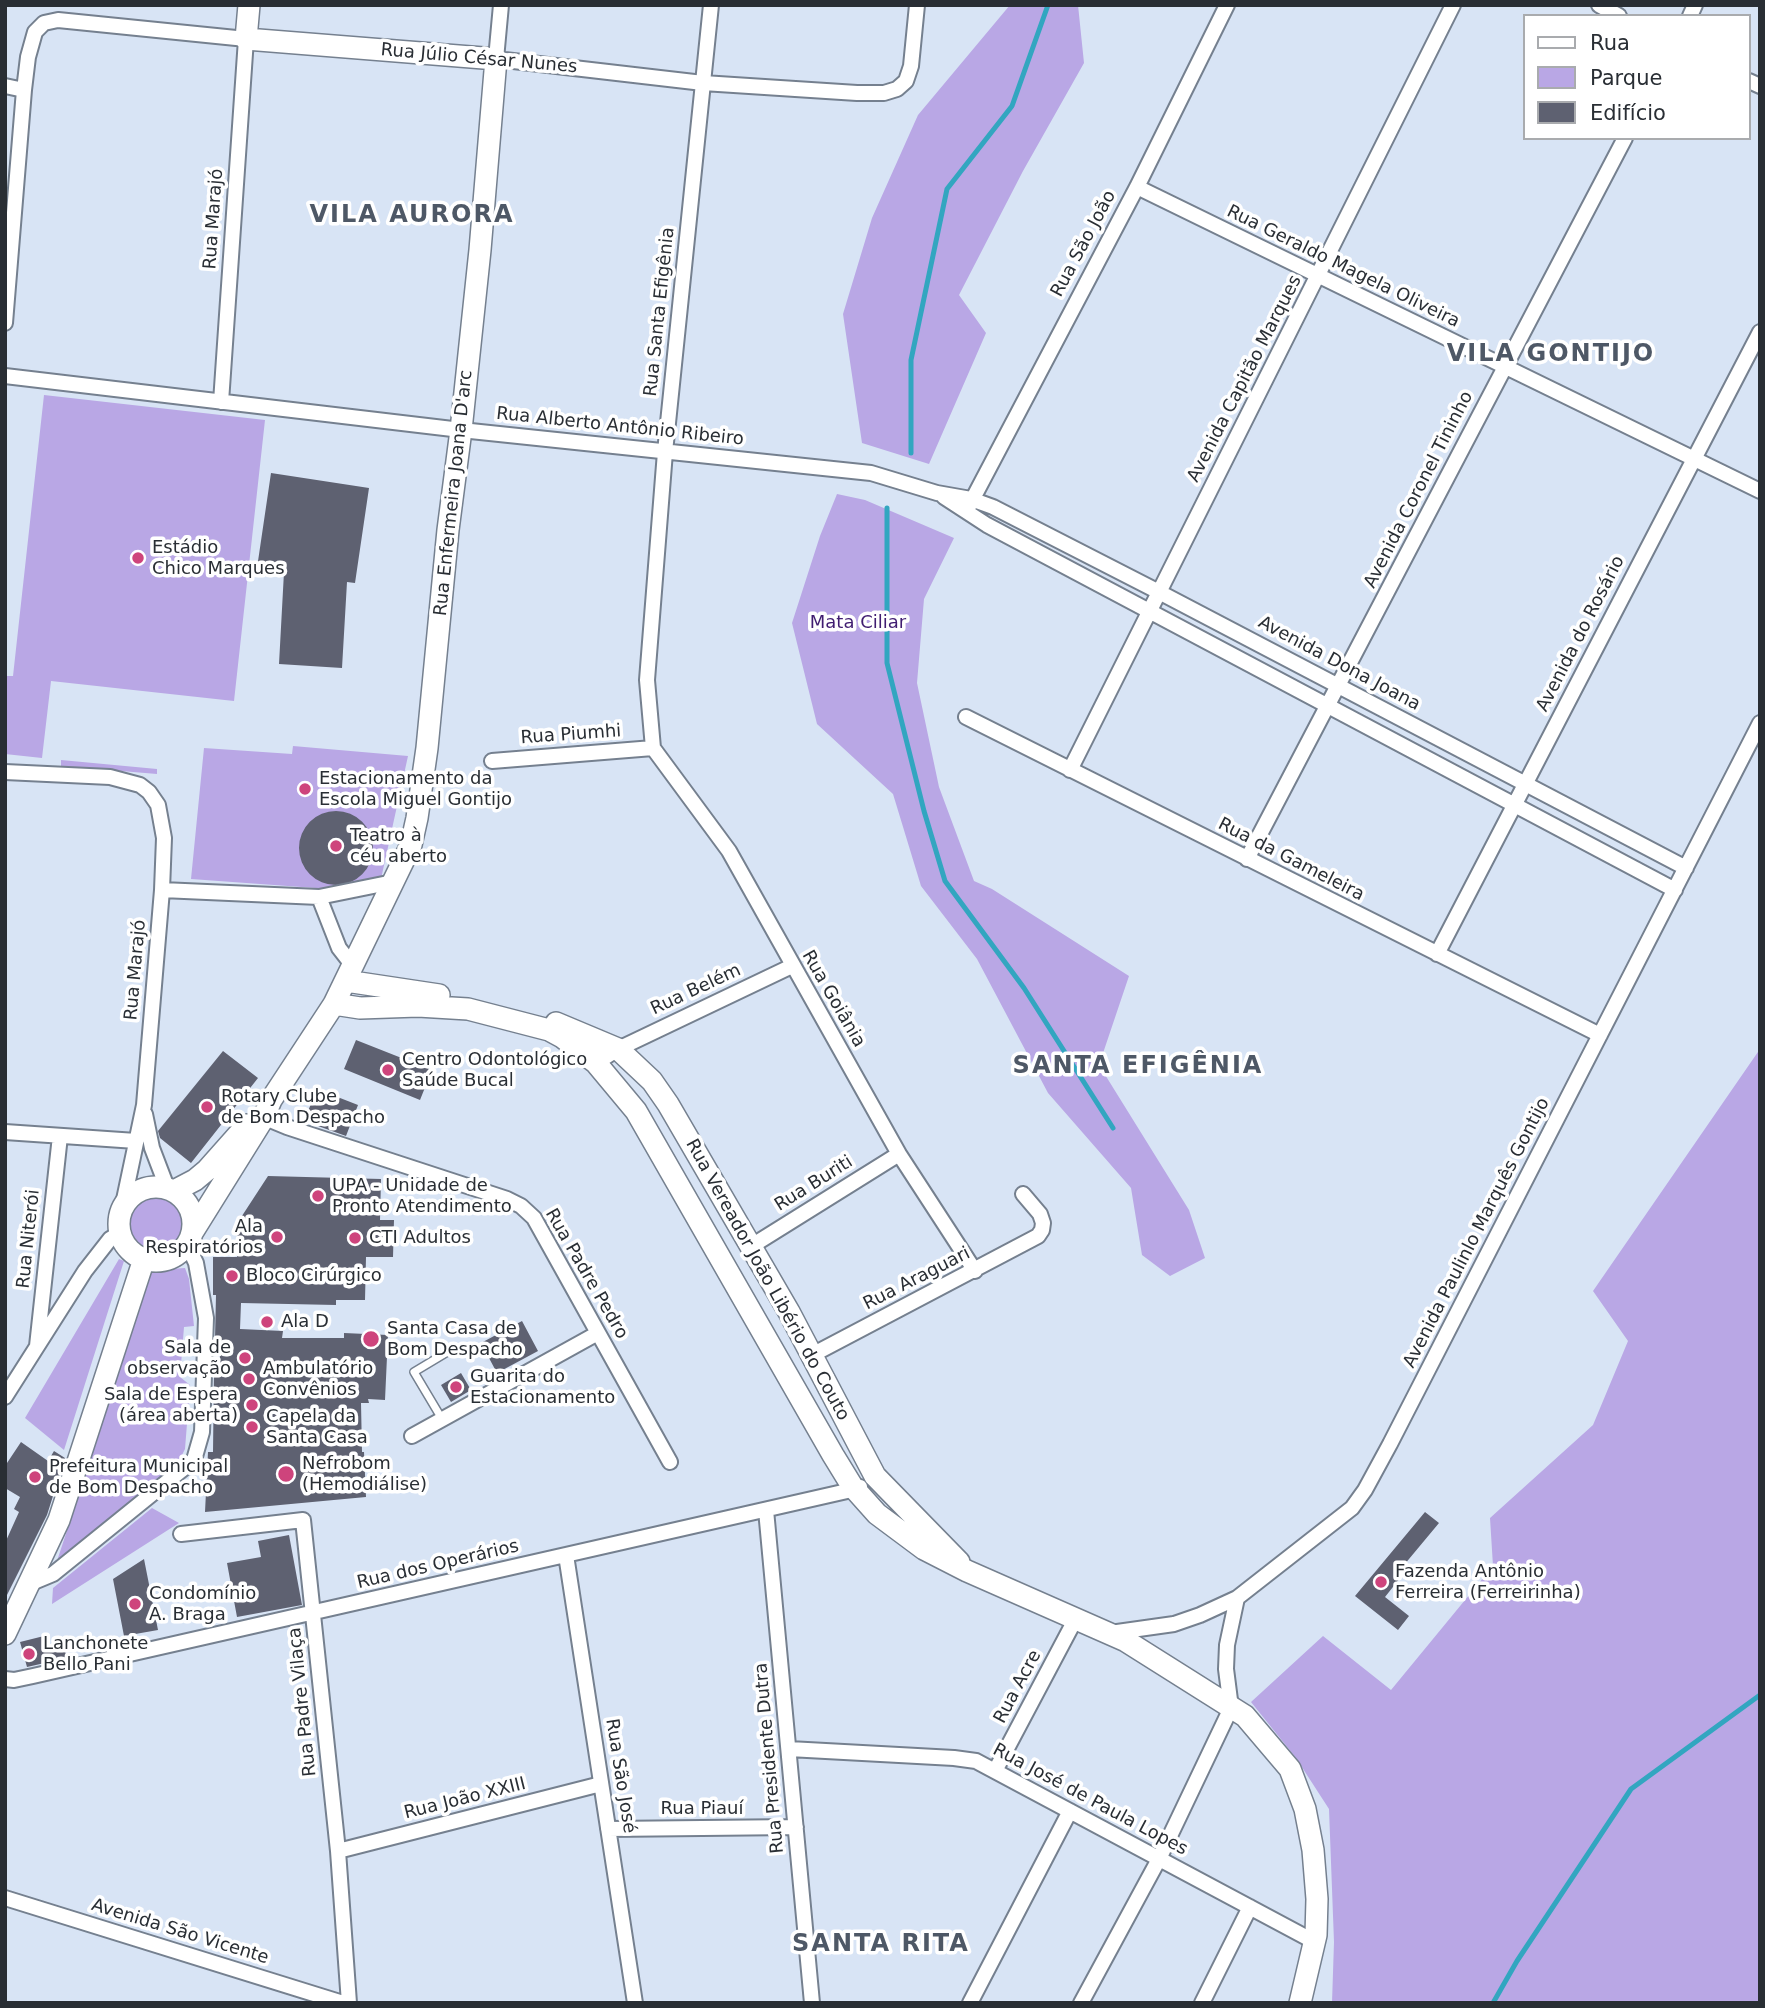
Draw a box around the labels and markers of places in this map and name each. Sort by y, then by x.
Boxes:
place label: Estádio Chico Marques [152,537,285,580]
marker: Estádio Chico Marques [130,550,146,566]
place label: Estacionamento da Escola Miguel Gontijo [319,768,512,810]
marker: Estacionamento da Escola Miguel Gontijo [297,781,313,797]
place label: Teatro à céu aberto [350,825,447,868]
marker: Teatro à céu aberto [328,838,344,854]
place label: Centro Odontológico Saúde Bucal [402,1049,587,1092]
marker: Centro Odontológico Saúde Bucal [380,1062,396,1078]
place label: Rotary Clube de Bom Despacho [221,1086,385,1128]
marker: Rotary Clube de Bom Despacho [199,1099,215,1115]
place label: UPA - Unidade de Pronto Atendimento [332,1175,512,1218]
marker: UPA - Unidade de Pronto Atendimento [310,1188,326,1204]
place label: Ala Respiratórios [145,1216,263,1258]
place label: CTI Adultos [369,1227,471,1249]
marker: Ala Respiratórios [269,1229,285,1245]
marker: CTI Adultos [347,1230,363,1246]
place label: Bloco Cirúrgico [246,1265,382,1287]
marker: Bloco Cirúrgico [224,1268,240,1284]
place label: Ala D [281,1311,329,1333]
marker: Ala D [259,1314,275,1330]
place label: Santa Casa de Bom Despacho [387,1318,523,1360]
marker: Santa Casa de Bom Despacho [361,1329,381,1349]
place label: Sala de observação [127,1337,231,1380]
marker: Sala de observação [237,1350,253,1366]
place label: Ambulatório Convênios [263,1358,373,1400]
place label: Guarita do Estacionamento [470,1366,615,1408]
marker: Ambulatório Convênios [241,1371,257,1387]
marker: Guarita do Estacionamento [448,1379,464,1395]
place label: Sala de Espera (área aberta) [104,1384,238,1426]
marker: Sala de Espera (área aberta) [244,1397,260,1413]
place label: Capela da Santa Casa [266,1406,368,1448]
marker: Capela da Santa Casa [244,1419,260,1435]
place label: Nefrobom (Hemodiálise) [302,1453,427,1496]
place label: Prefeitura Municipal de Bom Despacho [49,1456,228,1498]
marker: Nefrobom (Hemodiálise) [276,1464,296,1484]
marker: Prefeitura Municipal de Bom Despacho [27,1469,43,1485]
place label: Fazenda Antônio Ferreira (Ferreirinha) [1395,1561,1581,1604]
marker: Fazenda Antônio Ferreira (Ferreirinha) [1373,1574,1389,1590]
place label: Condomínio A. Braga [149,1583,256,1626]
marker: Condomínio A. Braga [127,1596,143,1612]
place label: Lanchonete Bello Pani [43,1633,148,1676]
marker: Lanchonete Bello Pani [21,1646,37,1662]

